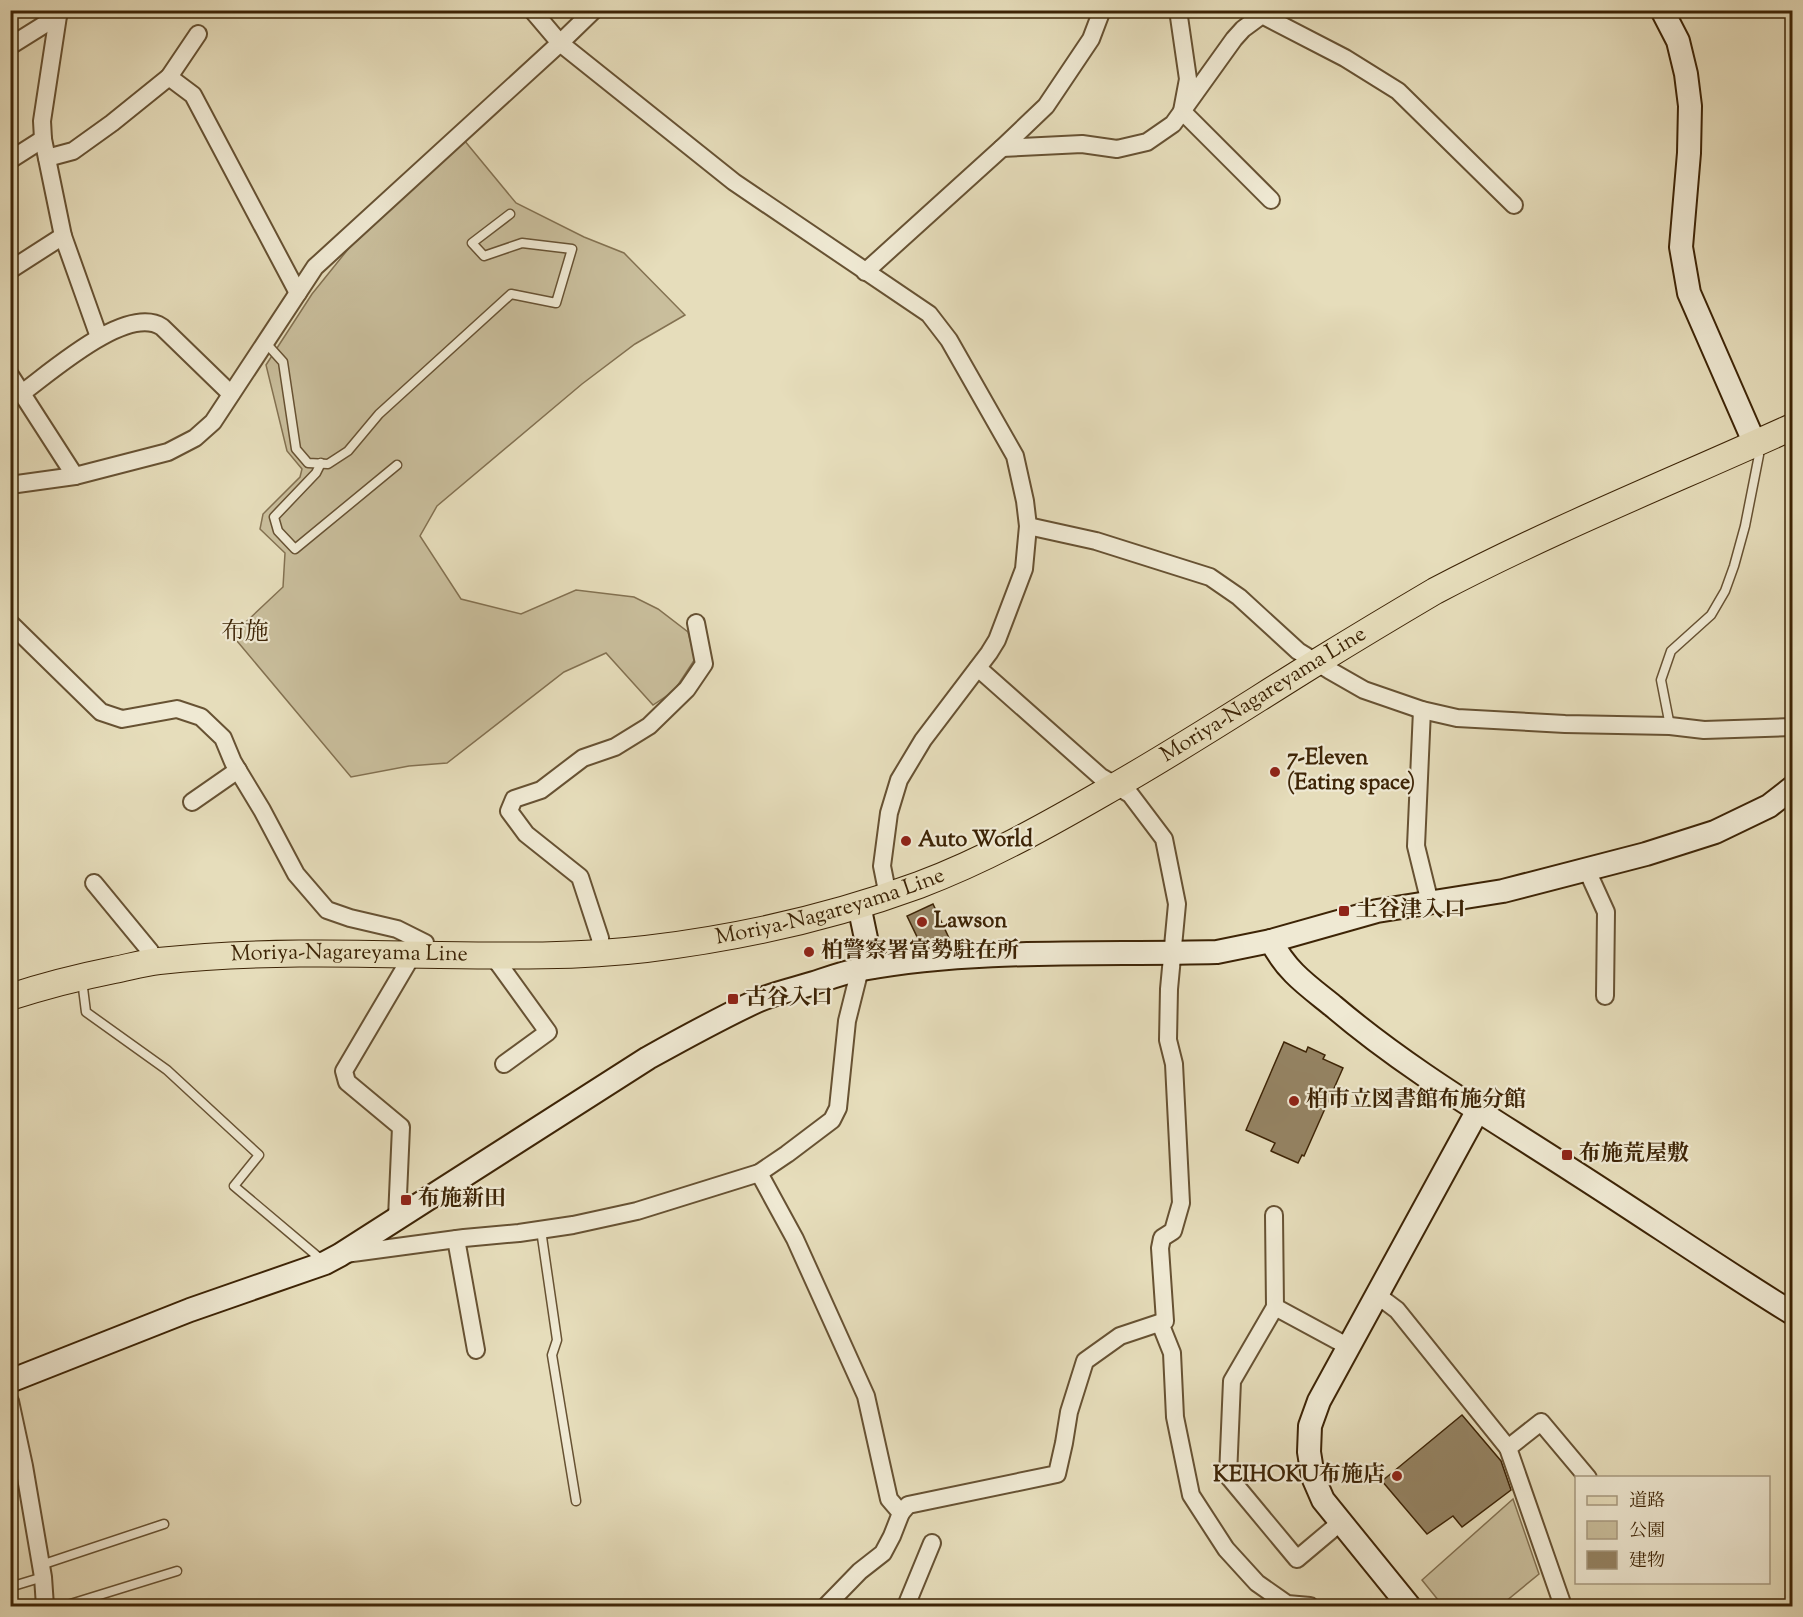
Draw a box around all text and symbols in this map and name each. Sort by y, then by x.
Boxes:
district label: 布施 [221,616,269,650]
street label: Moriya-Nagareyama Line [1155,619,1373,772]
place label: 7-Eleven (Eating space) [1287,743,1415,800]
marker: 7-Eleven (Eating space) [1268,765,1282,779]
place label: Auto World [918,825,1033,857]
marker: Auto World [899,834,913,848]
street label: Moriya-Nagareyama Line [713,860,950,955]
place label: 土谷津入口 [1356,895,1466,927]
marker: 土谷津入口 [1337,904,1351,918]
place label: Lawson [934,906,1007,938]
marker: Lawson [915,915,929,929]
place label: 柏警察署富勢駐在所 [821,936,1019,968]
street label: Moriya-Nagareyama Line [230,937,468,971]
marker: 柏警察署富勢駐在所 [802,945,816,959]
place label: 古谷入口 [745,983,833,1015]
marker: 古谷入口 [726,992,740,1006]
place label: 柏市立図書館布施分館 [1306,1085,1526,1117]
marker: 柏市立図書館布施分館 [1287,1094,1301,1108]
place label: 布施荒屋敷 [1579,1139,1689,1171]
marker: 布施荒屋敷 [1560,1148,1574,1162]
place label: 布施新田 [418,1184,506,1216]
marker: 布施新田 [399,1193,413,1207]
place label: KEIHOKU布施店 [1213,1460,1385,1492]
marker: KEIHOKU布施店 [1390,1469,1404,1483]
legend [1575,1476,1770,1584]
text: 道路 [1629,1489,1665,1515]
text: 公園 [1629,1519,1665,1545]
text: 建物 [1629,1549,1665,1575]

